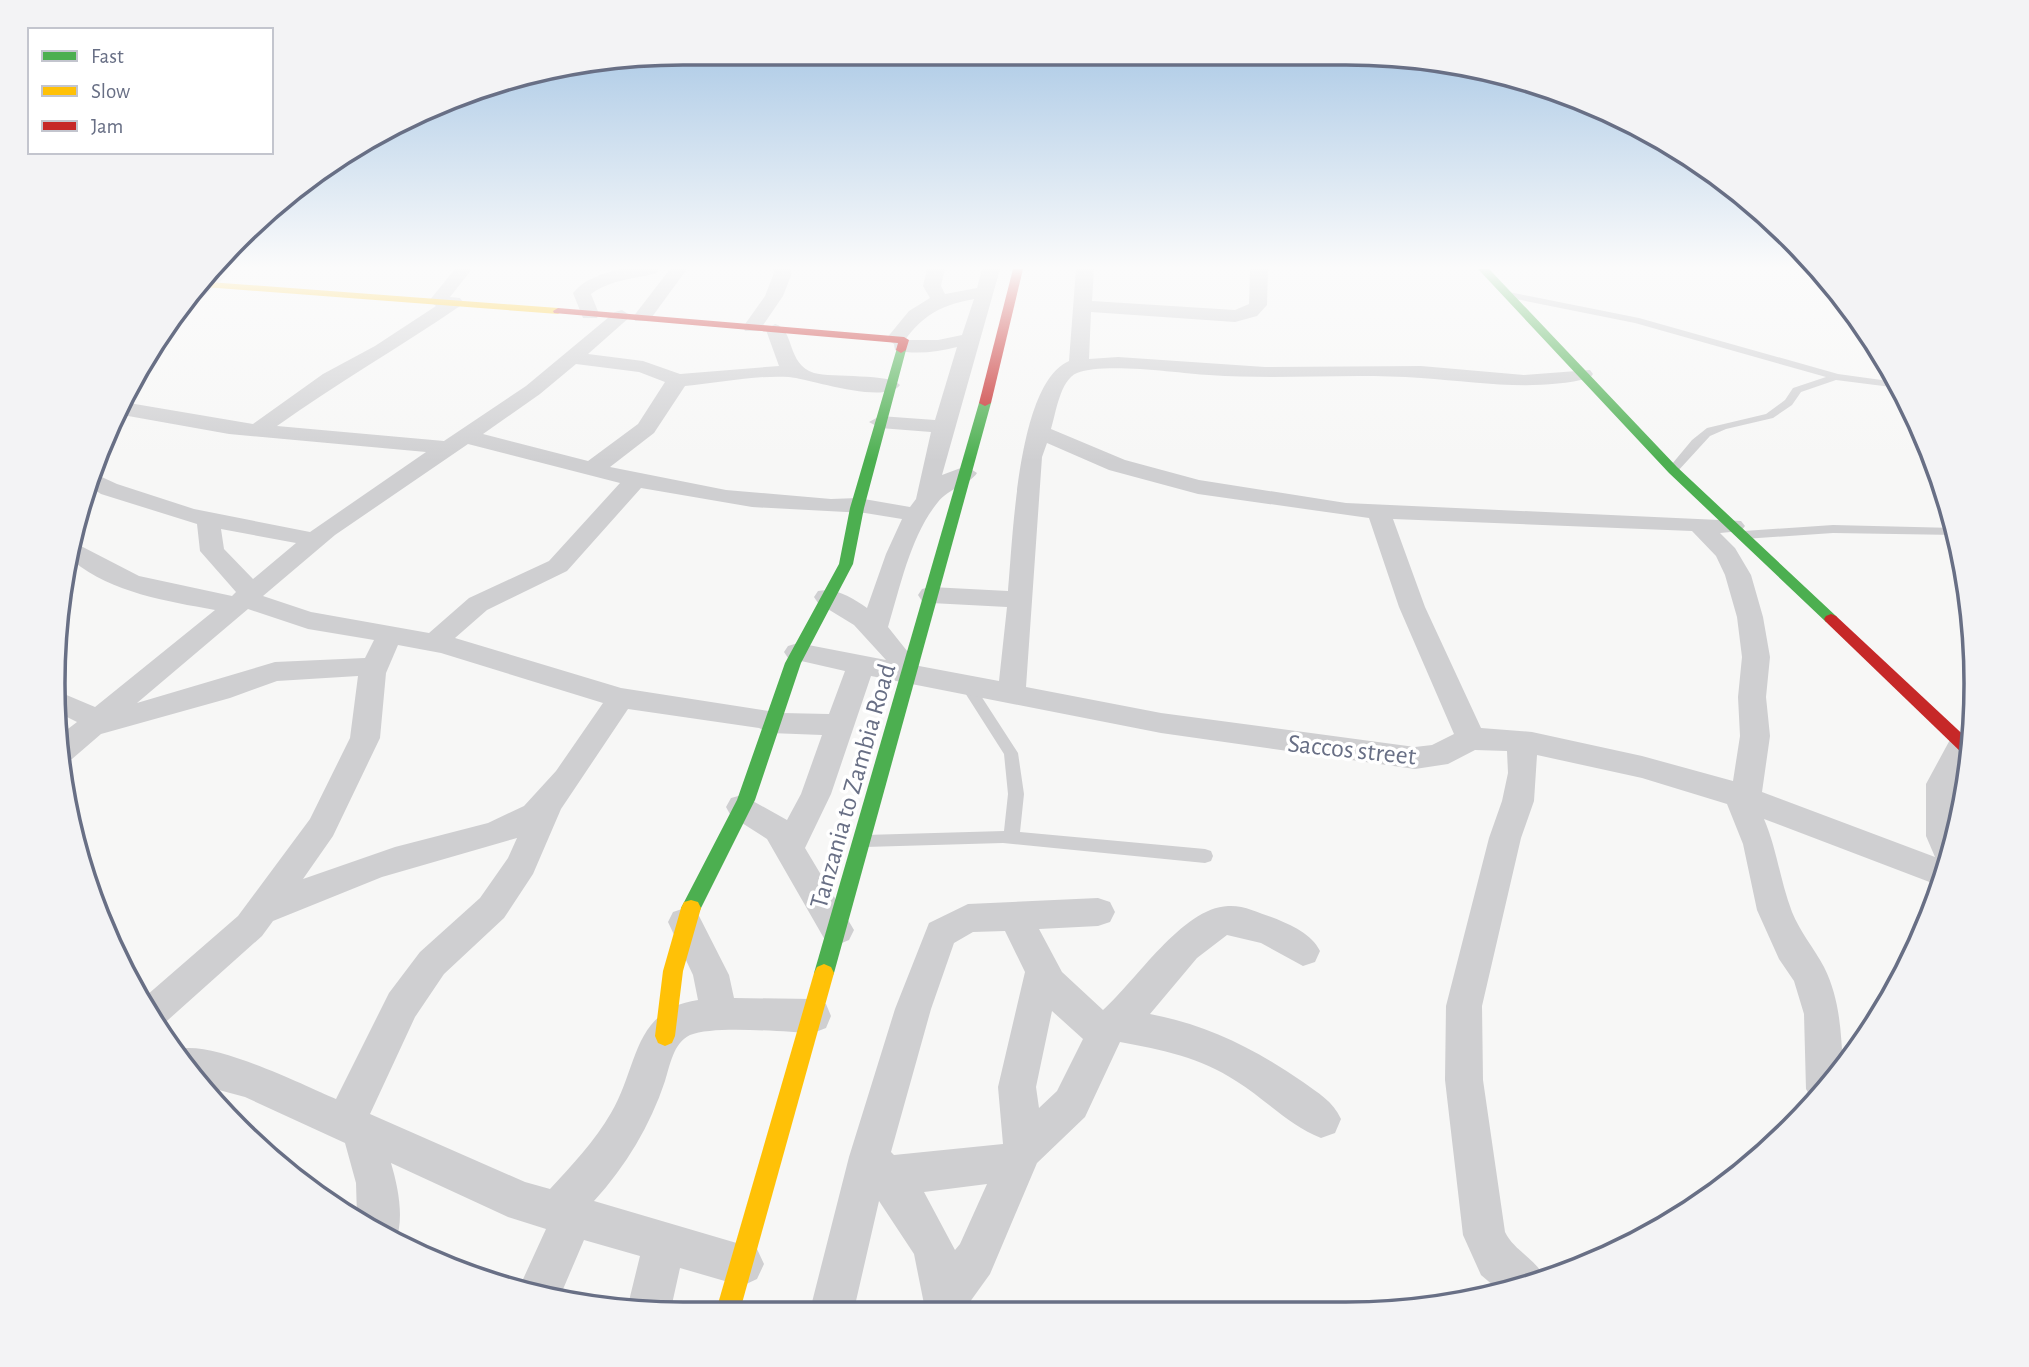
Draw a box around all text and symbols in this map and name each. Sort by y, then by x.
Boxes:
legend [28,28,273,154]
text: Fast [91,46,124,67]
text: Slow [91,81,130,102]
text: Jam [91,116,123,137]
street label: Tanzania to Zambia Road [806,661,900,912]
street label: Saccos street [1286,730,1417,770]

